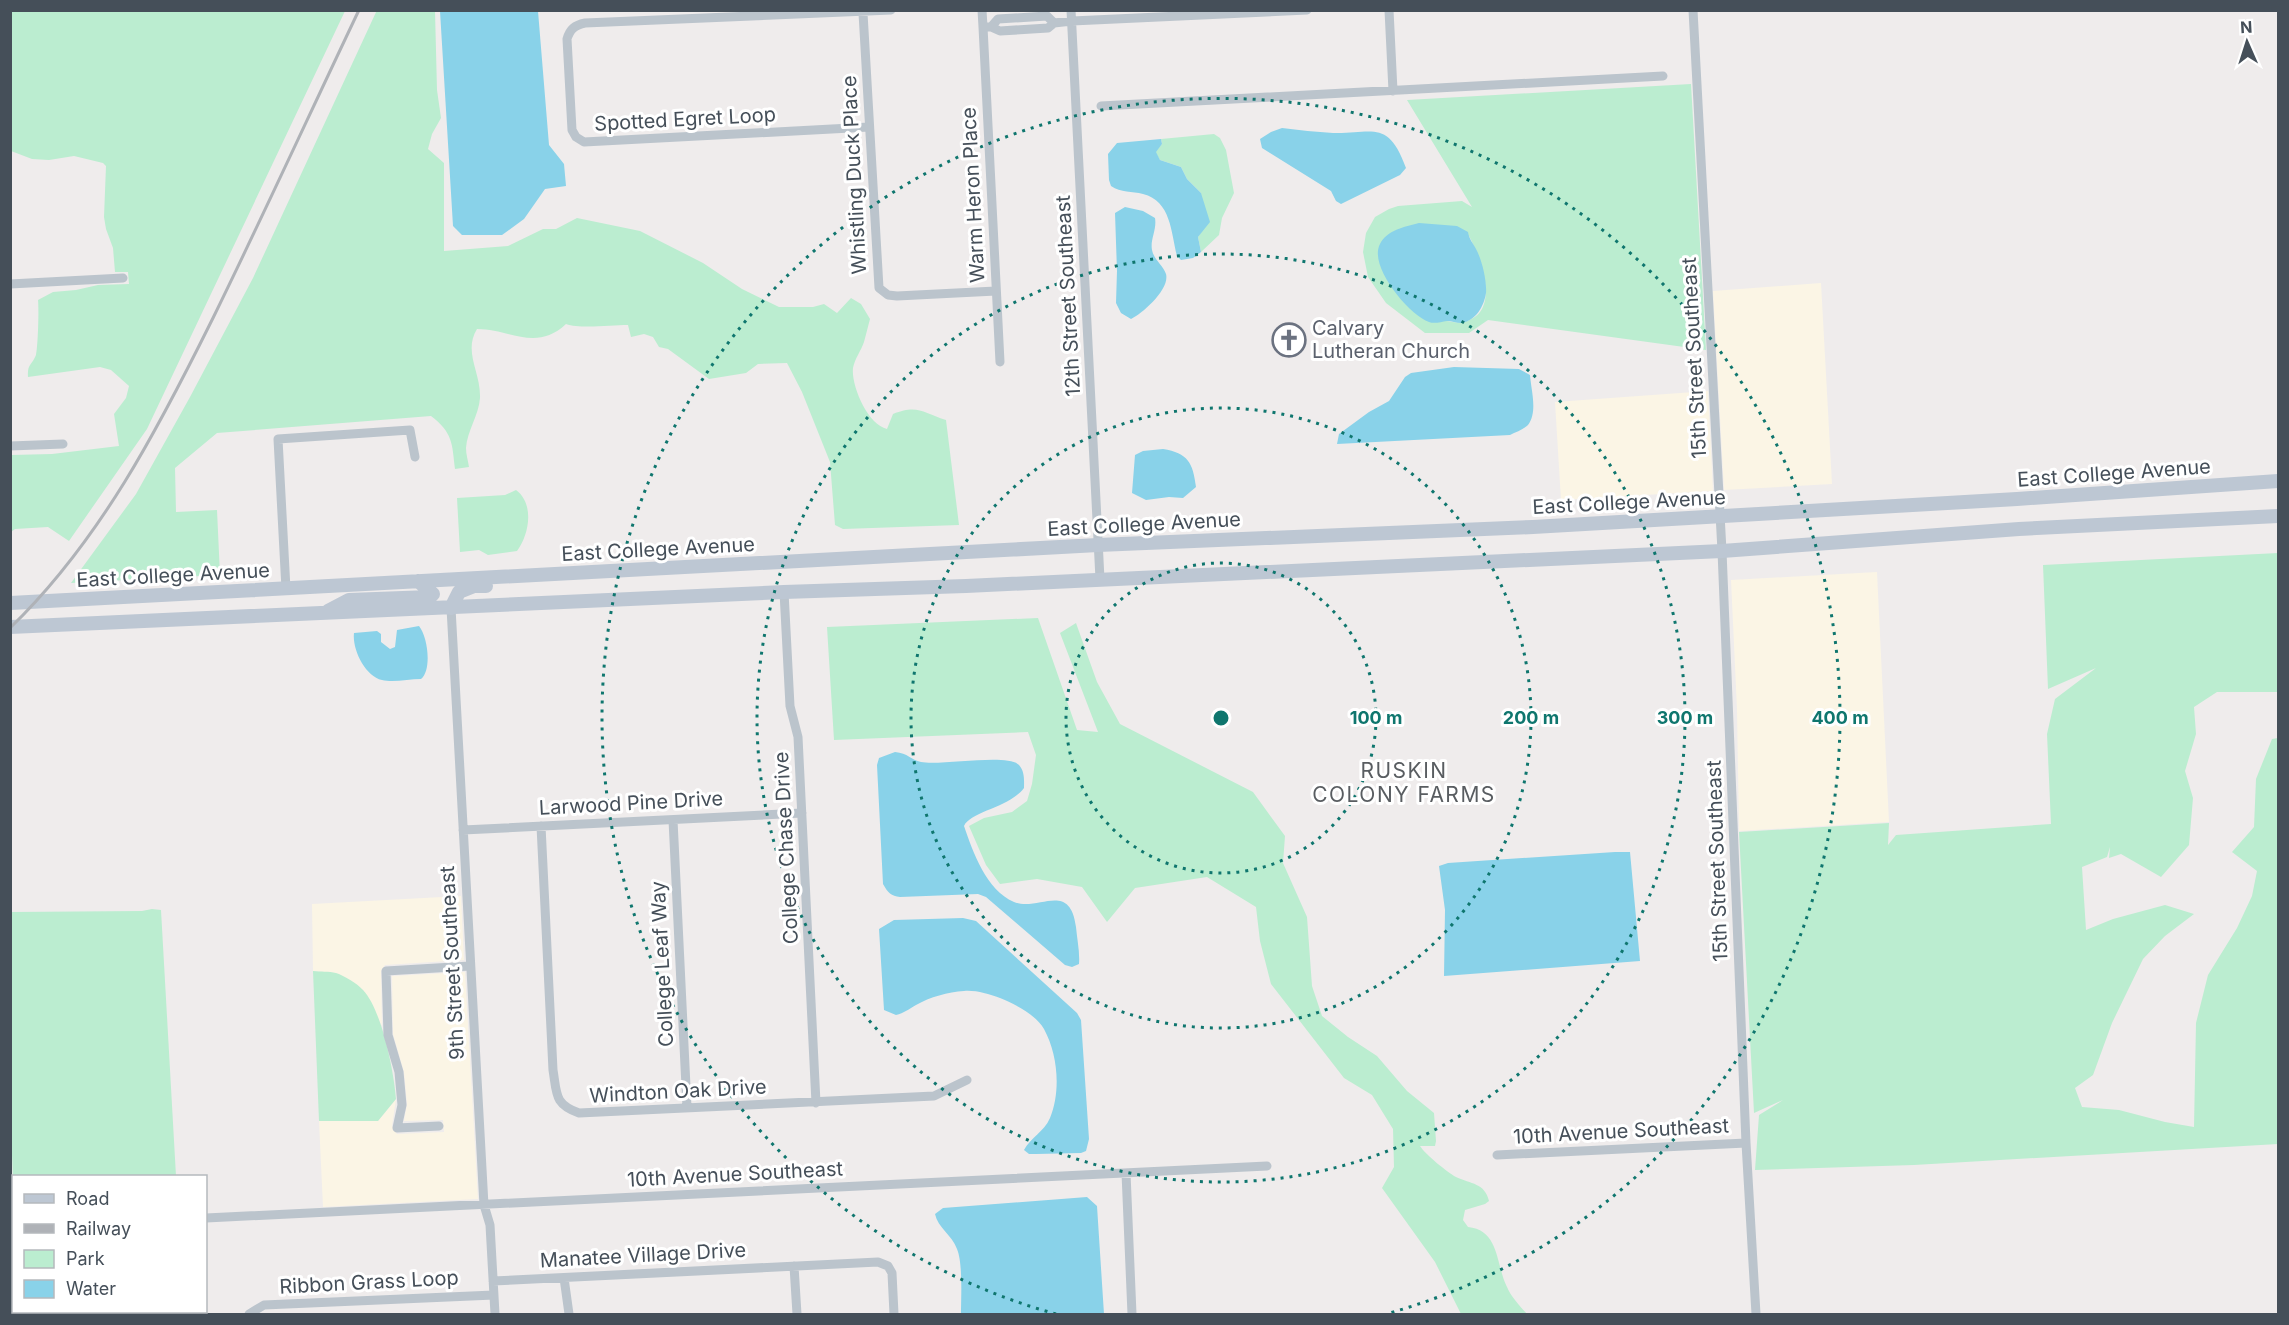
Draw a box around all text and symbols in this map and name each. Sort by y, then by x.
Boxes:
north arrow [2217,12,2277,72]
text: N [2240,17,2253,37]
street label: Whistling Duck Place [837,75,871,275]
street label: Spotted Egret Loop [594,102,776,136]
street label: Warm Heron Place [956,106,990,284]
street label: 12th Street Southeast [1051,194,1085,397]
street label: 15th Street Southeast [1677,256,1711,459]
place label: Calvary Lutheran Church [1312,316,1470,363]
church icon: Calvary Lutheran Church [1271,322,1307,358]
street label: East College Avenue [2017,454,2211,492]
street label: East College Avenue [1532,485,1726,519]
street label: East College Avenue [1047,507,1241,541]
street label: East College Avenue [561,532,755,566]
street label: East College Avenue [76,558,270,592]
text: 100 m [1350,707,1402,728]
text: 200 m [1503,707,1559,728]
text: 300 m [1657,707,1713,728]
text: 400 m [1811,707,1869,728]
centre of rings [1211,708,1231,728]
street label: College Chase Drive [769,751,803,945]
district label: RUSKIN COLONY FARMS [1312,758,1496,807]
street label: 15th Street Southeast [1701,759,1733,962]
street label: Larwood Pine Drive [538,786,724,820]
street label: 9th Street Southeast [435,865,469,1060]
street label: College Leaf Way [646,881,678,1047]
street label: Windton Oak Drive [589,1074,767,1108]
street label: 10th Avenue Southeast [1512,1113,1730,1149]
street label: 10th Avenue Southeast [626,1156,844,1192]
legend [12,1175,207,1313]
text: Road [66,1188,109,1209]
text: Railway [66,1218,131,1239]
street label: Manatee Village Drive [539,1238,747,1272]
text: Park [66,1248,105,1269]
street label: Ribbon Grass Loop [279,1265,459,1299]
text: Water [66,1278,116,1299]

